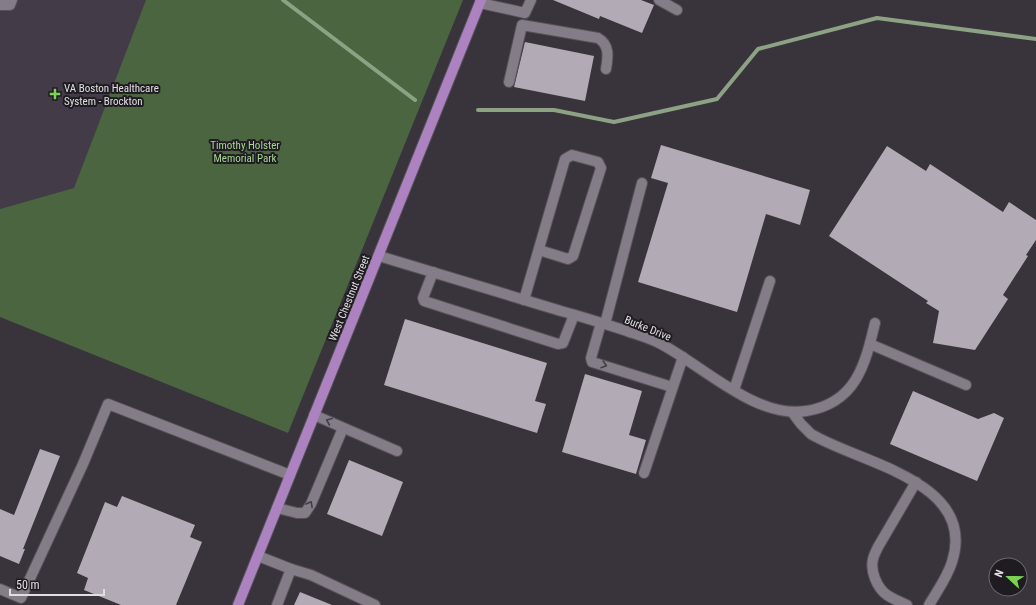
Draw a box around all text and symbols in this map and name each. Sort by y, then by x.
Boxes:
place label: VA Boston Healthcare System - Brockton [64,82,159,108]
marker: VA Boston Healthcare System - Brockton [49,88,61,100]
park label: Timothy Holster Memorial Park [210,139,280,165]
street label: West Chestnut Street [326,253,373,343]
street label: Burke Drive [623,313,673,344]
one-way arrow [600,360,607,369]
one-way arrow [325,418,332,426]
one-way arrow [306,501,313,508]
north arrow [988,557,1028,597]
text: N [992,568,1007,579]
scale bar [10,571,104,597]
text: 50 m [16,578,40,592]

